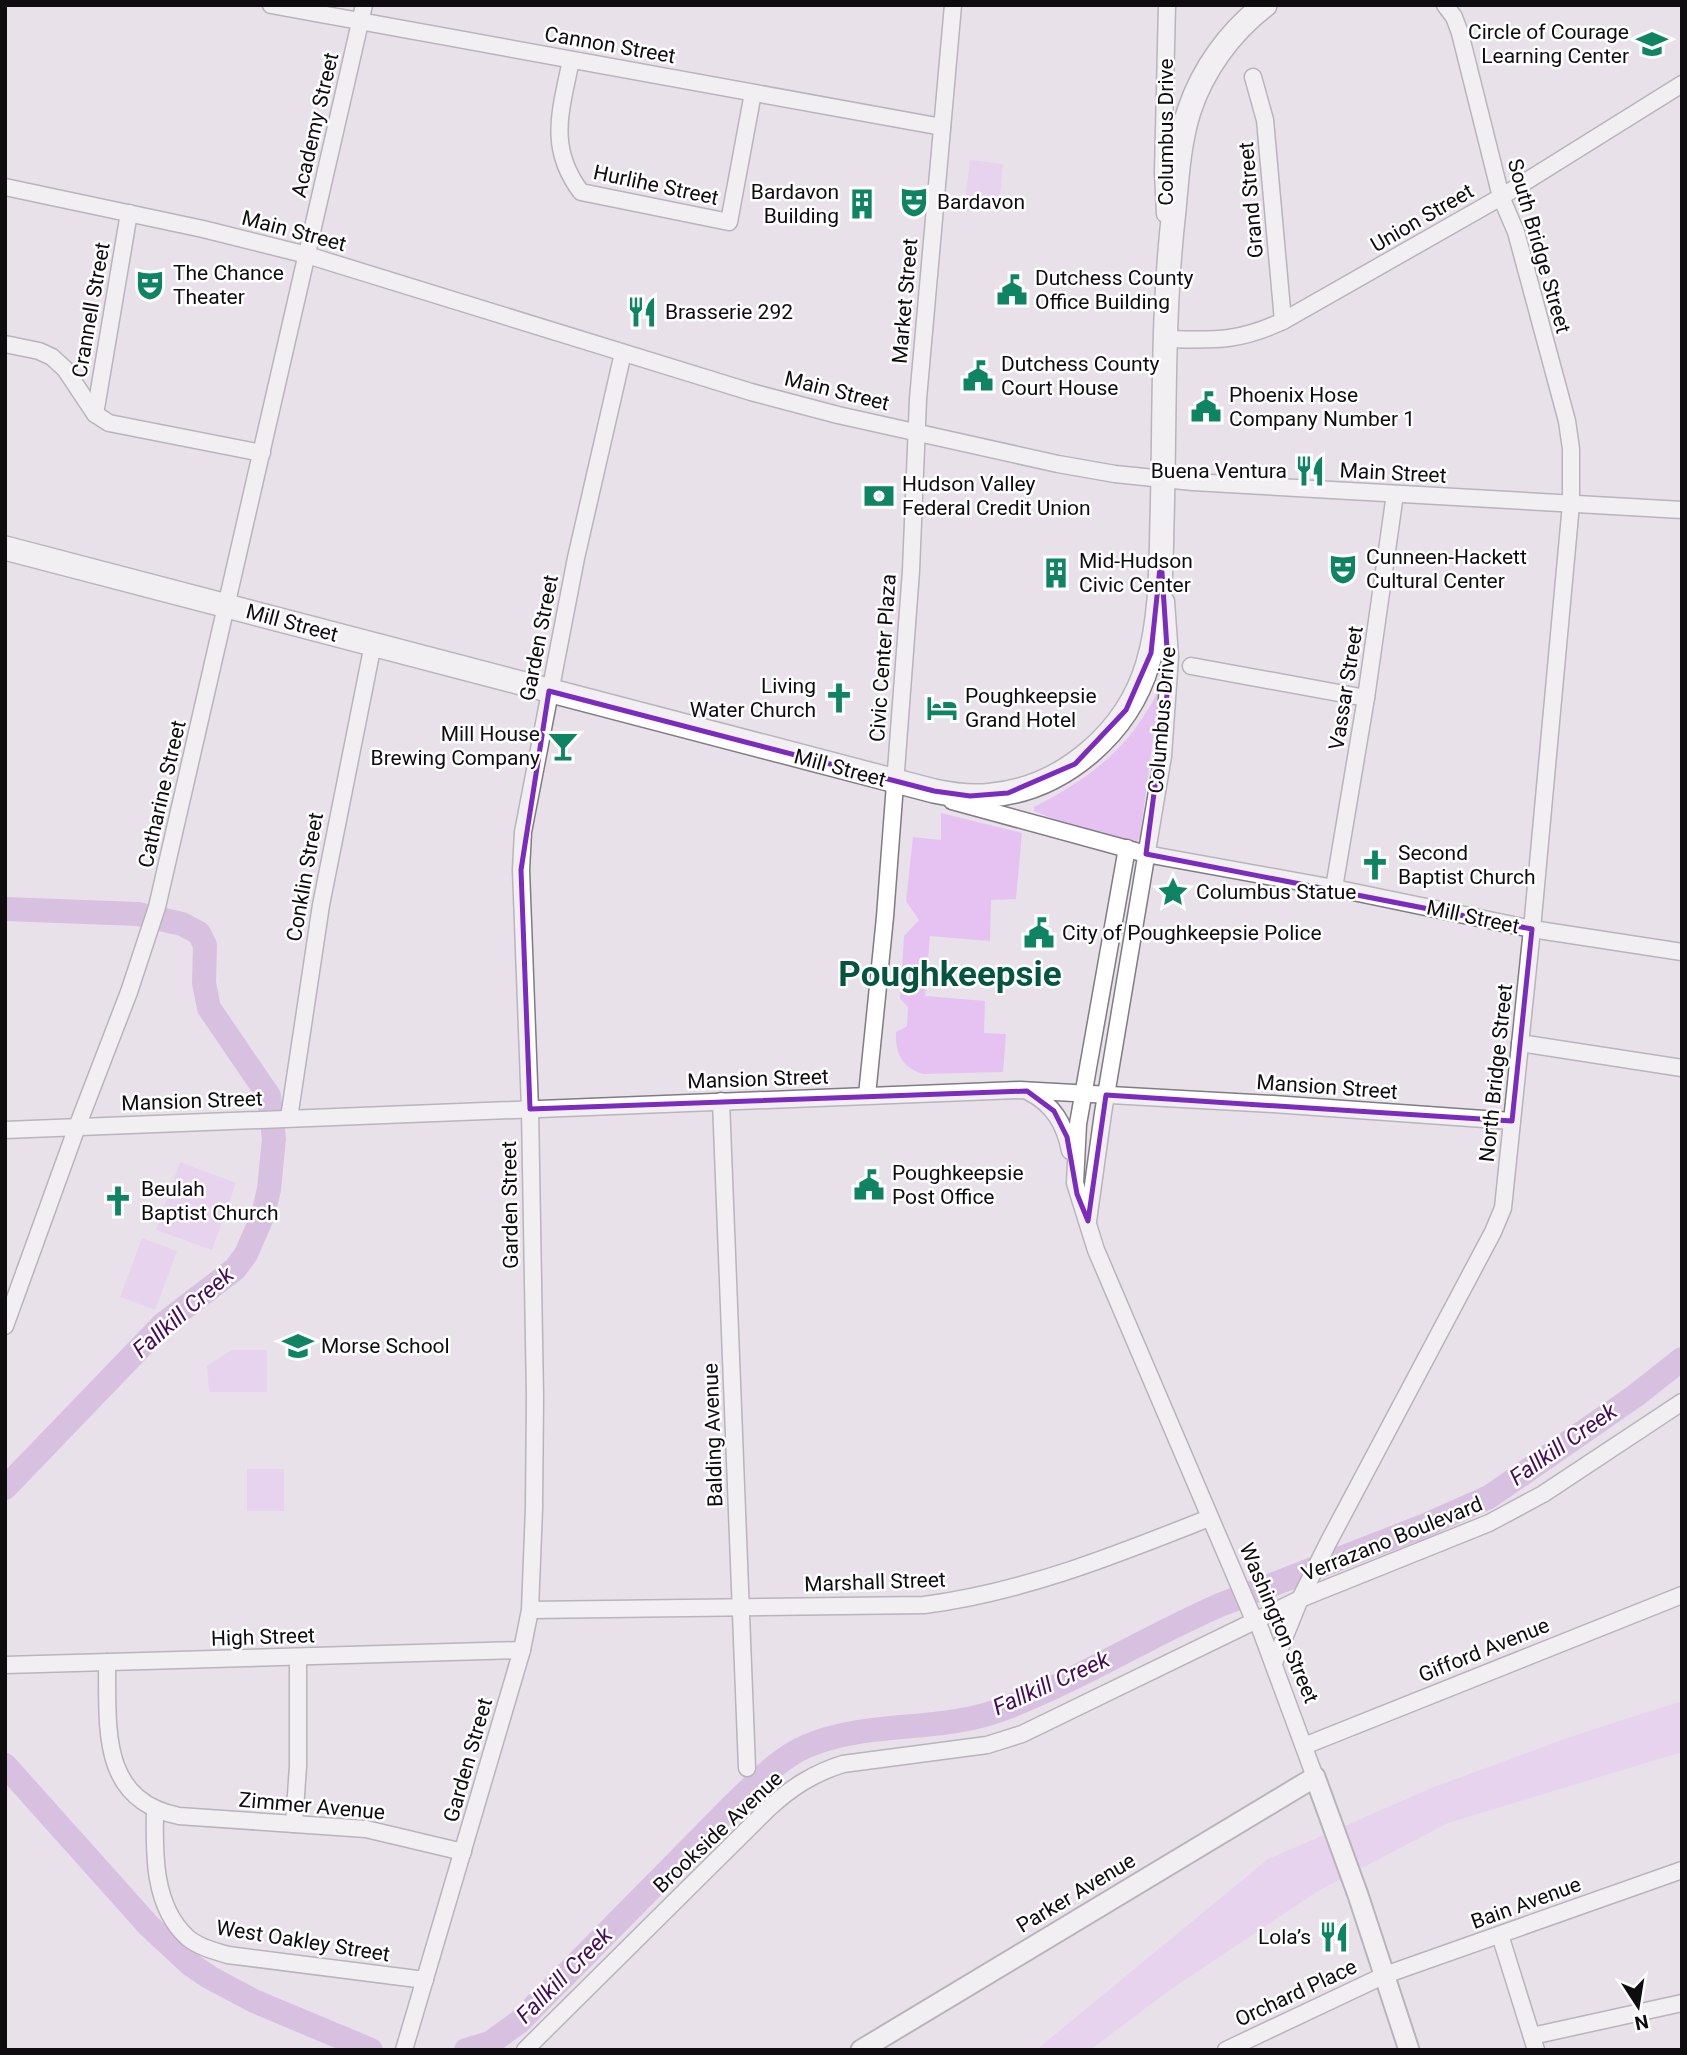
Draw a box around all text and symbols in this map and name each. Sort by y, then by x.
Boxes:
place label: Circle of Courage Learning Center [1468,20,1629,68]
street label: Cannon Street [543,22,677,68]
school or university icon: Circle of Courage Learning Center [1635,27,1669,61]
street label: Academy Street [287,50,343,200]
street label: Columbus Drive [1154,58,1178,206]
street label: Grand Street [1234,141,1268,259]
street label: South Bridge Street [1503,156,1575,336]
street label: Hurlihe Street [591,160,721,210]
street label: Union Street [1366,179,1478,257]
place label: Bardavon Building [751,180,839,228]
theatre icon: Bardavon [897,185,931,219]
building icon: Bardavon Building [845,187,879,221]
place label: Bardavon [937,190,1025,214]
street label: Main Street [239,206,349,256]
street label: Market Street [888,237,922,365]
street label: Crannell Street [67,240,115,380]
place label: The Chance Theater [173,261,284,309]
place label: Dutchess County Office Building [1035,266,1193,314]
theatre icon: The Chance Theater [133,268,167,302]
public building icon: Dutchess County Office Building [995,273,1029,307]
restaurant icon: Brasserie 292 [625,295,659,329]
place label: Brasserie 292 [665,300,793,324]
place label: Dutchess County Court House [1001,352,1159,400]
public building icon: Dutchess County Court House [961,359,995,393]
street label: Main Street [782,366,892,416]
place label: Phoenix Hose Company Number 1 [1229,383,1415,431]
public building icon: Phoenix Hose Company Number 1 [1189,390,1223,424]
restaurant icon: Buena Ventura [1293,454,1327,488]
street label: Main Street [1339,458,1447,488]
place label: Buena Ventura [1151,459,1287,483]
place label: Hudson Valley Federal Credit Union [902,472,1091,520]
bank icon: Hudson Valley Federal Credit Union [862,479,896,513]
place label: Cunneen-Hackett Cultural Center [1366,545,1527,593]
place label: Mid-Hudson Civic Center [1079,549,1193,597]
theatre icon: Cunneen-Hackett Cultural Center [1326,552,1360,586]
building icon: Mid-Hudson Civic Center [1039,556,1073,590]
street label: Garden Street [515,573,563,703]
street label: Civic Center Plaza [865,573,901,743]
street label: Mill Street [243,599,341,647]
street label: Vassar Street [1324,624,1368,752]
street label: Columbus Drive [1144,646,1180,794]
place label: Living Water Church [690,674,816,722]
church icon: Living Water Church [822,681,856,715]
place label: Poughkeepsie Grand Hotel [965,684,1097,732]
hotel icon: Poughkeepsie Grand Hotel [925,691,959,725]
street label: Catharine Street [133,718,191,870]
place label: Mill House Brewing Company [371,722,540,770]
bar icon: Mill House Brewing Company [546,729,580,763]
street label: Mill Street [791,744,889,792]
street label: Conklin Street [282,811,328,943]
place label: Second Baptist Church [1398,841,1535,889]
church icon: Second Baptist Church [1358,848,1392,882]
place icon: Columbus Statue [1156,875,1190,909]
place label: Columbus Statue [1196,880,1357,904]
street label: Mill Street [1424,895,1522,939]
public building icon: City of Poughkeepsie Police [1022,916,1056,950]
place label: City of Poughkeepsie Police [1062,921,1322,945]
district label: Poughkeepsie [838,954,1062,995]
street label: North Bridge Street [1475,983,1517,1163]
street label: Mansion Street [687,1065,829,1093]
street label: Mansion Street [1256,1070,1399,1104]
street label: Mansion Street [121,1087,263,1115]
street label: Garden Street [497,1141,523,1269]
place label: Poughkeepsie Post Office [892,1161,1024,1209]
public building icon: Poughkeepsie Post Office [852,1168,886,1202]
place label: Beulah Baptist Church [141,1177,278,1225]
church icon: Beulah Baptist Church [101,1184,135,1218]
water label: Fallkill Creek [127,1261,240,1364]
school or university icon: Morse School [281,1329,315,1363]
place label: Morse School [321,1334,450,1358]
street label: Balding Avenue [698,1363,728,1507]
water label: Fallkill Creek [1504,1397,1623,1491]
street label: Verrazano Boulevard [1298,1492,1486,1586]
street label: Washington Street [1234,1539,1324,1707]
street label: Marshall Street [804,1568,946,1596]
street label: Gifford Avenue [1415,1613,1553,1687]
street label: High Street [211,1623,316,1651]
water label: Fallkill Creek [989,1645,1114,1721]
street label: Garden Street [439,1695,497,1825]
street label: Brookside Avenue [649,1766,787,1898]
street label: Zimmer Avenue [238,1788,386,1824]
street label: Parker Avenue [1012,1848,1140,1938]
street label: Bain Avenue [1468,1872,1584,1934]
street label: West Oakley Street [214,1915,392,1967]
restaurant icon: Lola’s [1317,1920,1351,1954]
water label: Fallkill Creek [511,1921,619,2029]
place label: Lola’s [1258,1925,1311,1949]
street label: Orchard Place [1231,1954,1361,2032]
north arrow [1603,1971,1673,2041]
text: N [1632,2009,1650,2035]

